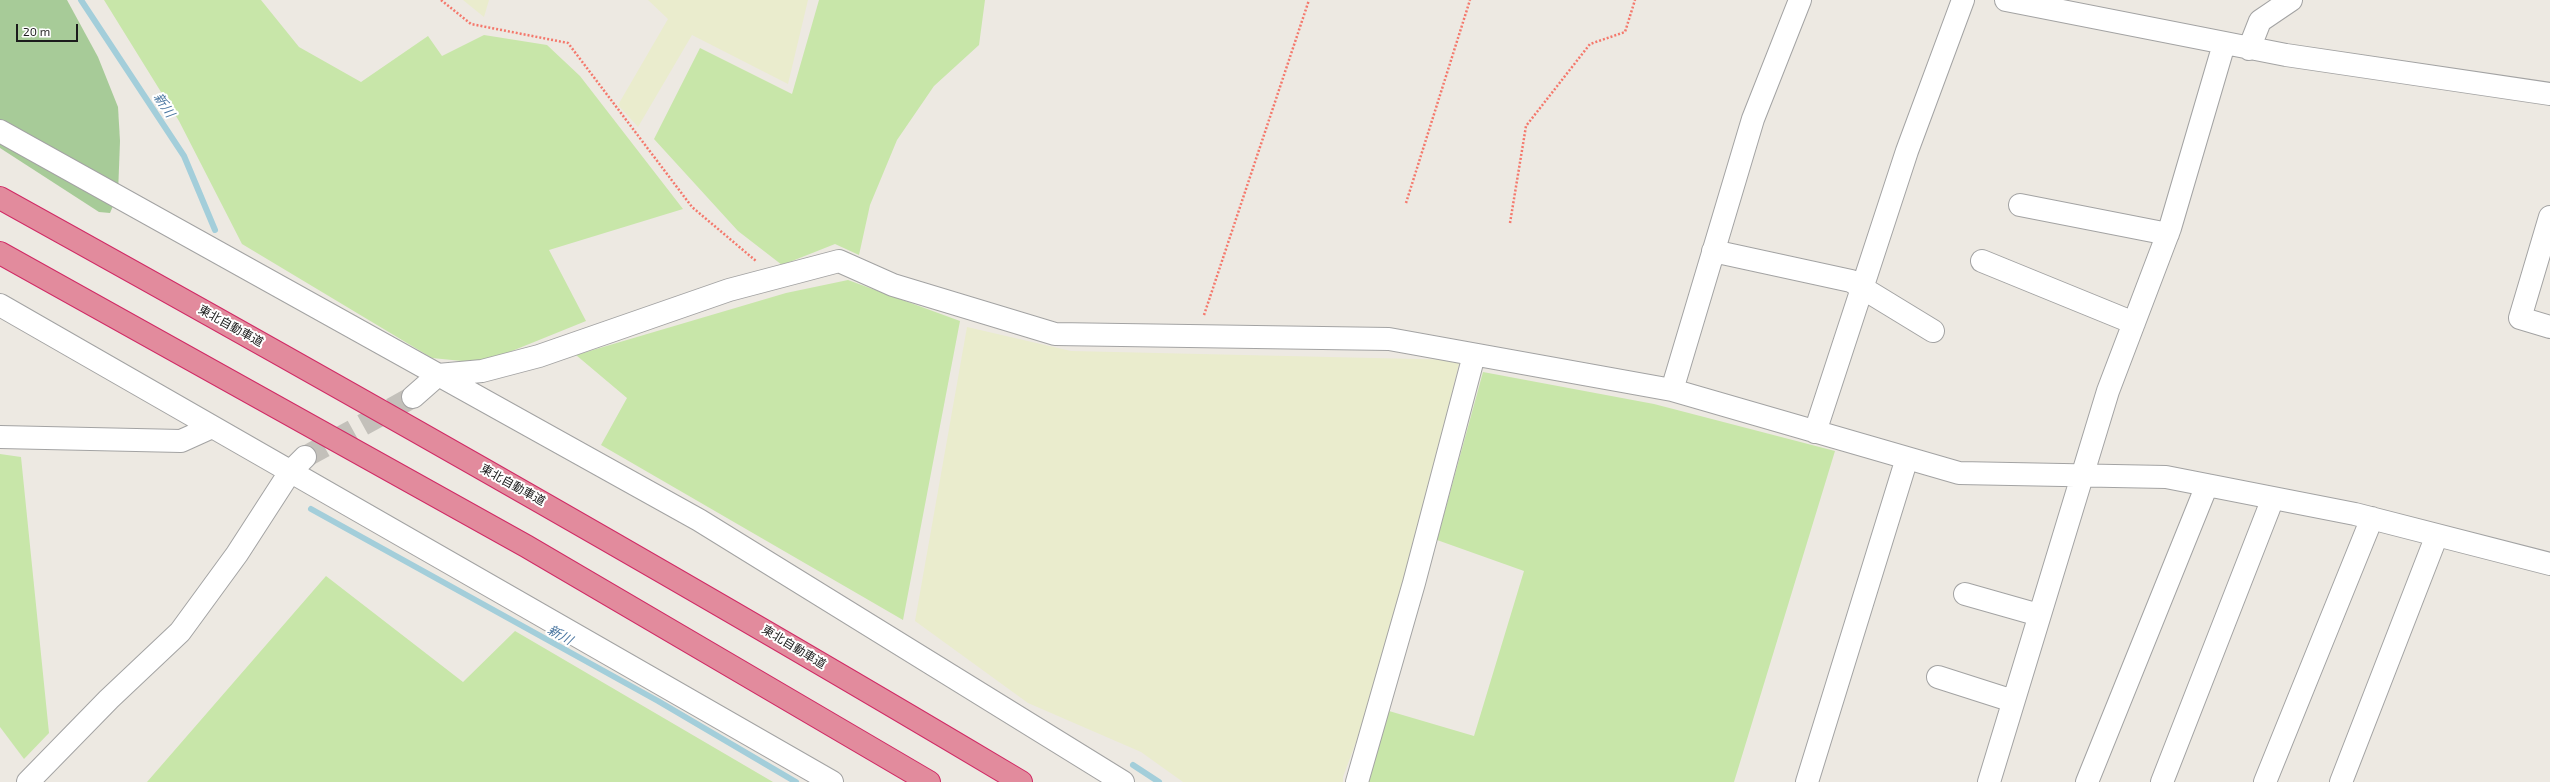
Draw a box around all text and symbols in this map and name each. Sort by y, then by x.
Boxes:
scale bar [18,16,80,42]
text: 20 m [23,24,50,38]
water label: 新川 [150,90,178,120]
street label: 東北自動車道 [196,302,266,350]
street label: 東北自動車道 [478,461,548,509]
water label: 新川 [545,622,575,648]
street label: 東北自動車道 [759,622,829,672]

